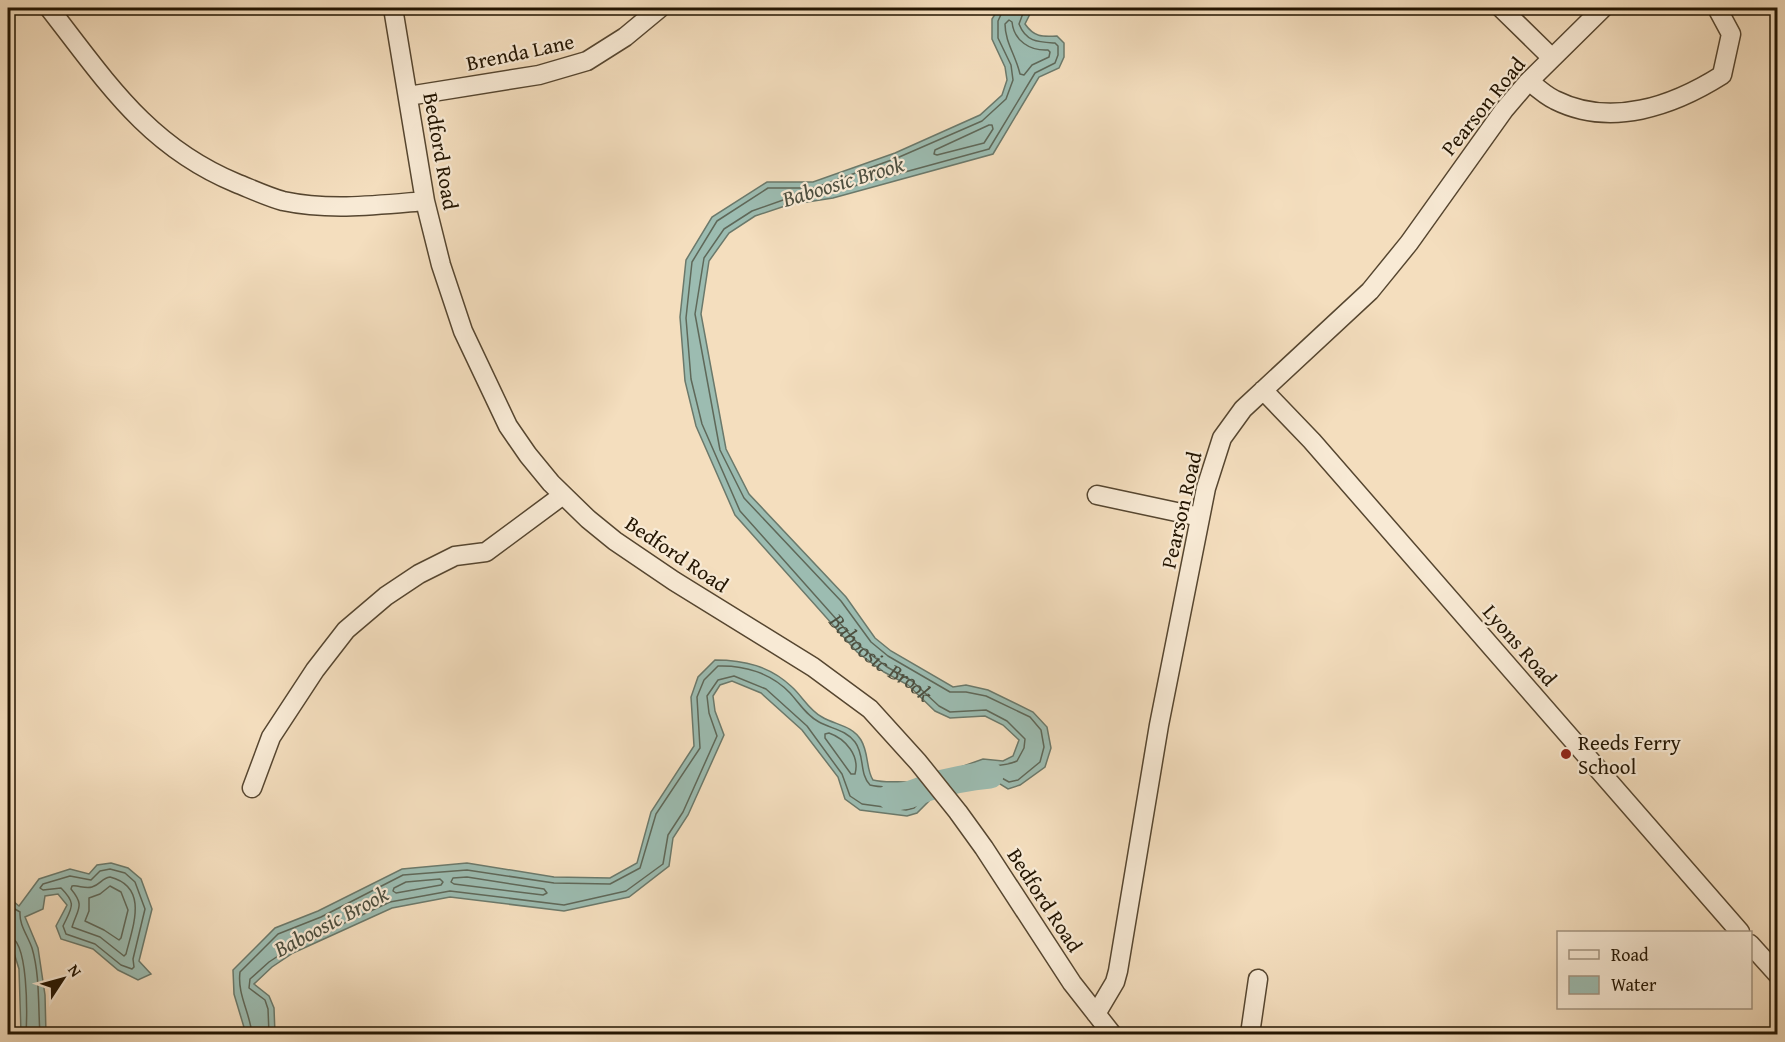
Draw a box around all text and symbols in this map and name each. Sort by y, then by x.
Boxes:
street label: Brenda Lane [463,25,577,79]
street label: Pearson Road [1433,49,1533,162]
street label: Bedford Road [415,90,467,213]
water label: Baboosic Brook [777,147,909,215]
street label: Pearson Road [1152,448,1210,572]
street label: Bedford Road [619,508,736,600]
street label: Lyons Road [1476,597,1565,693]
water label: Baboosic Brook [821,605,941,709]
place label: Reeds Ferry School [1578,727,1682,782]
marker: Reeds Ferry School [1559,747,1573,761]
street label: Bedford Road [1000,842,1091,959]
water label: Baboosic Brook [267,877,395,965]
legend [1557,931,1752,1009]
text: Road [1611,941,1649,968]
north arrow [33,949,93,1009]
text: N [62,959,88,982]
text: Water [1611,971,1657,998]

